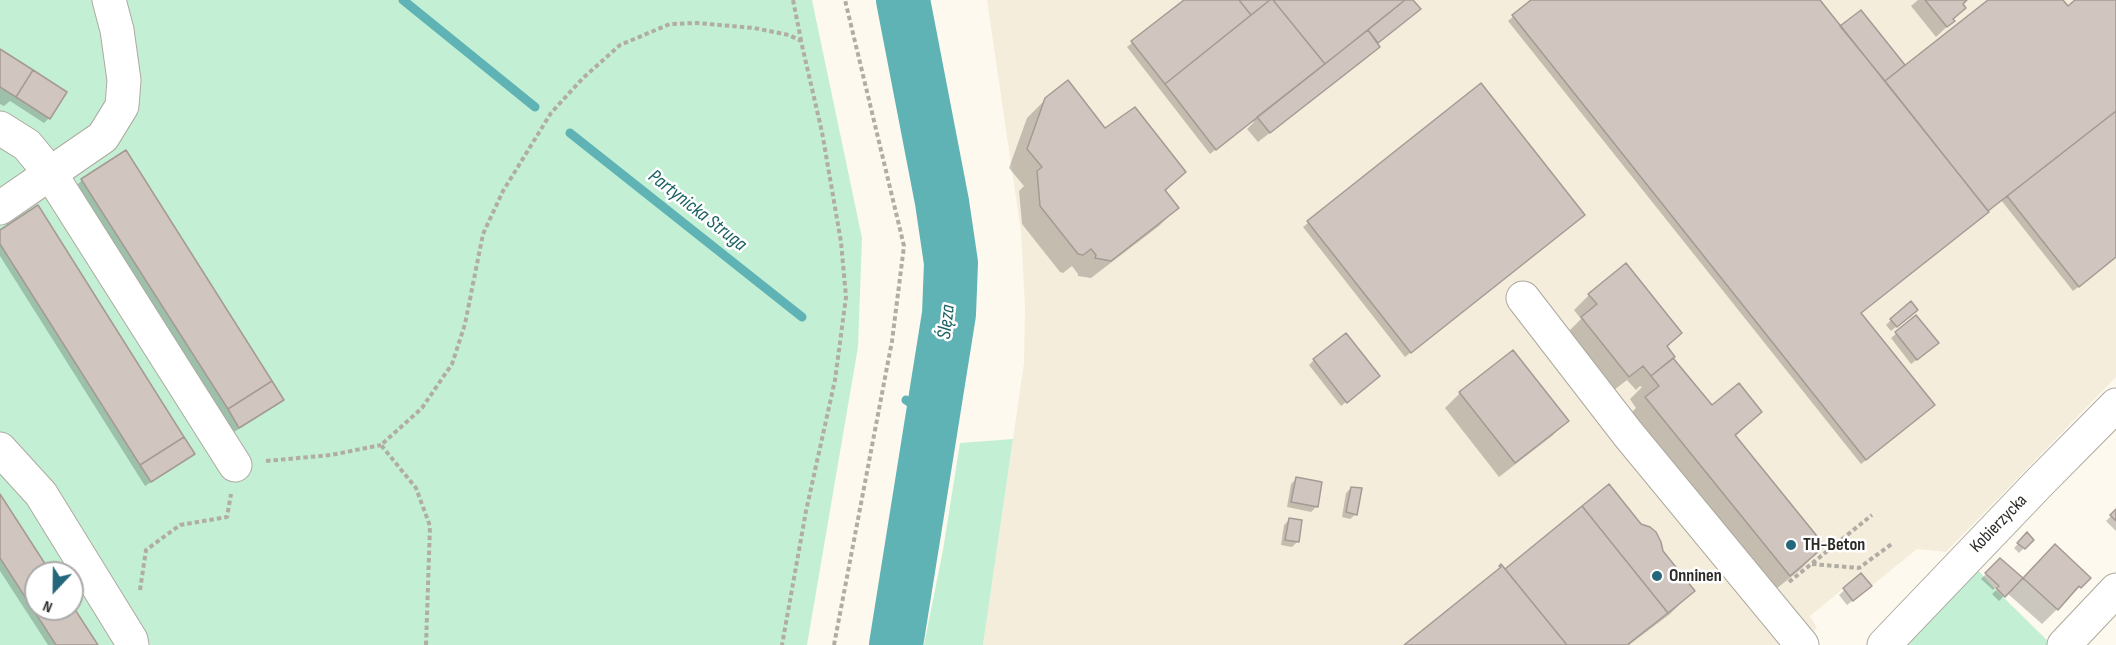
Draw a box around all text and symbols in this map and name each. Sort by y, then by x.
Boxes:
water label: Partynicka Struga [643,165,751,257]
water label: Ślęza [933,303,961,341]
street label: Kobierzycka [1966,490,2032,558]
place label: TH-Beton [1803,534,1865,556]
marker: TH-Beton [1784,538,1798,552]
north arrow [24,561,84,621]
place label: Onninen [1669,565,1722,587]
marker: Onninen [1650,569,1664,583]
text: N [40,596,55,617]

